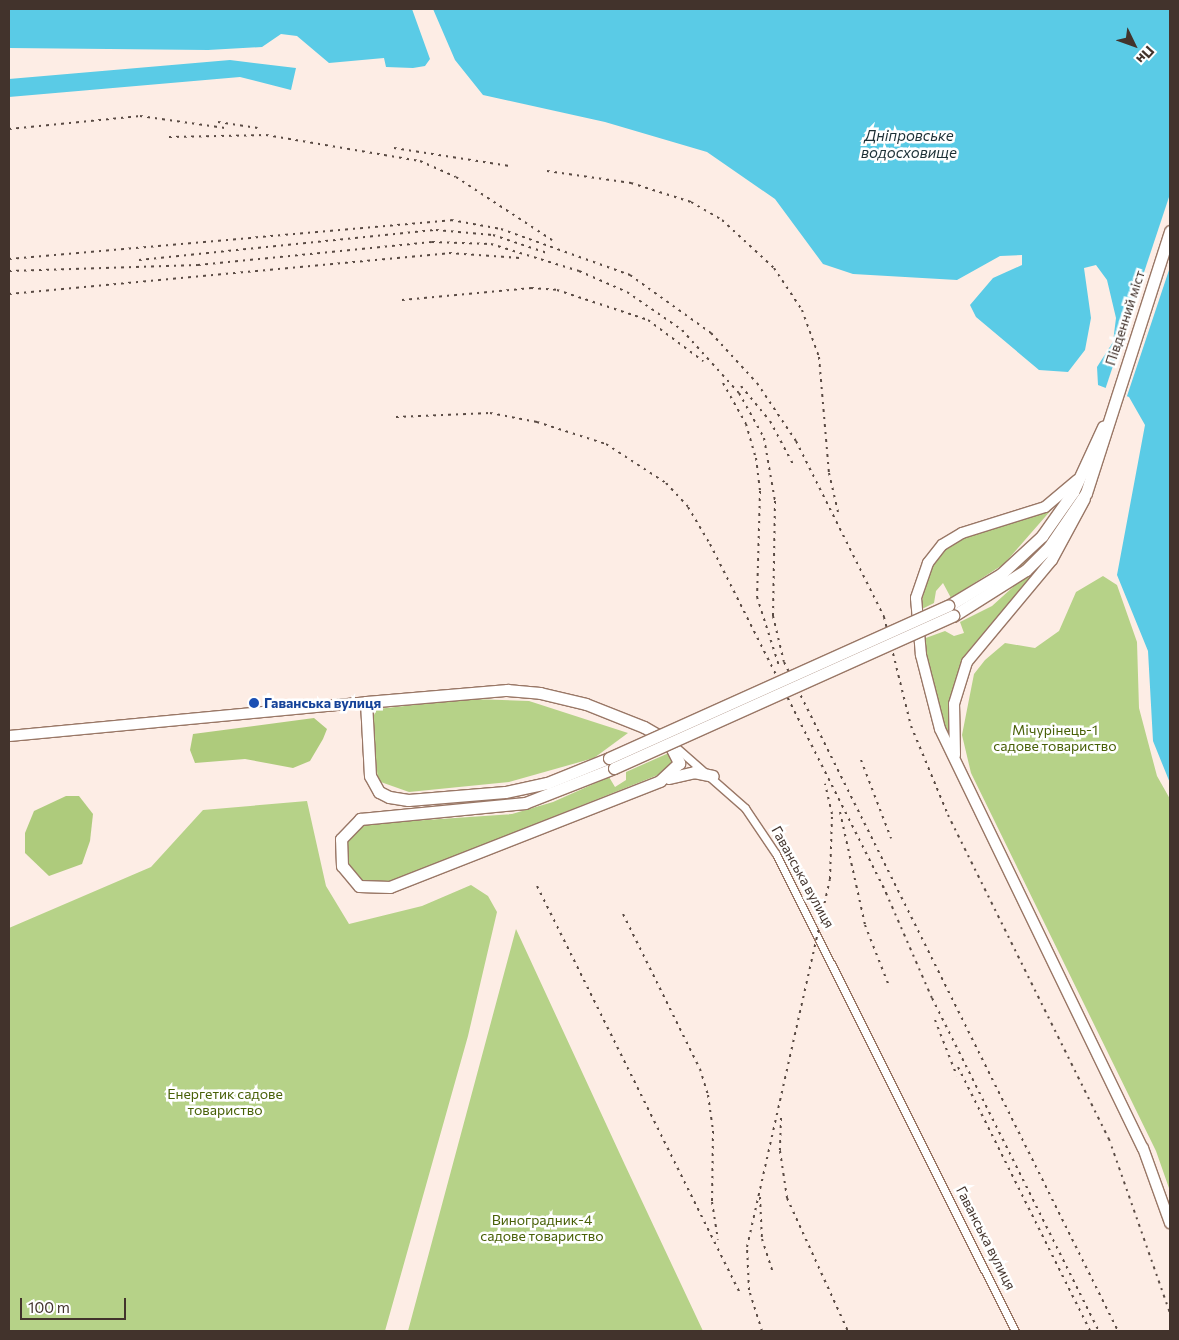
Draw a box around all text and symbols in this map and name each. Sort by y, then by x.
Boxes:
north arrow [1109,20,1159,70]
text: Пн [1133,43,1158,68]
water label: Дніпровське водосховище [861,126,957,161]
street label: Південний міст [1102,268,1148,368]
place label: Гаванська вулиця [264,695,381,711]
marker: Гаванська вулиця [248,697,260,709]
park label: Мічурінець-1 садове товариство [993,722,1117,754]
street label: Гаванська вулиця [768,823,838,931]
park label: Енергетик садове товариство [167,1086,283,1118]
street label: Гаванська вулиця [953,1183,1019,1293]
park label: Виноградник-4 садове товариство [480,1212,604,1244]
scale bar [22,1288,129,1320]
text: 100 m [28,1298,70,1316]

